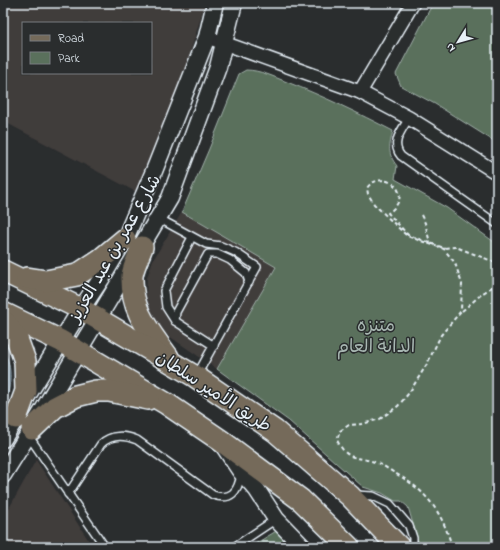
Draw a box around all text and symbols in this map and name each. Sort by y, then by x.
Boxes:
legend [22,22,152,74]
north arrow [438,22,478,62]
text: Road [58,30,84,48]
text: N [442,40,459,55]
text: Park [58,50,80,68]
street label: شارع عمر بن عبد العزيز [62,170,169,330]
park label: متنزه الدانة العام [337,314,415,361]
street label: طريق الأمير سلطان [150,345,276,440]

